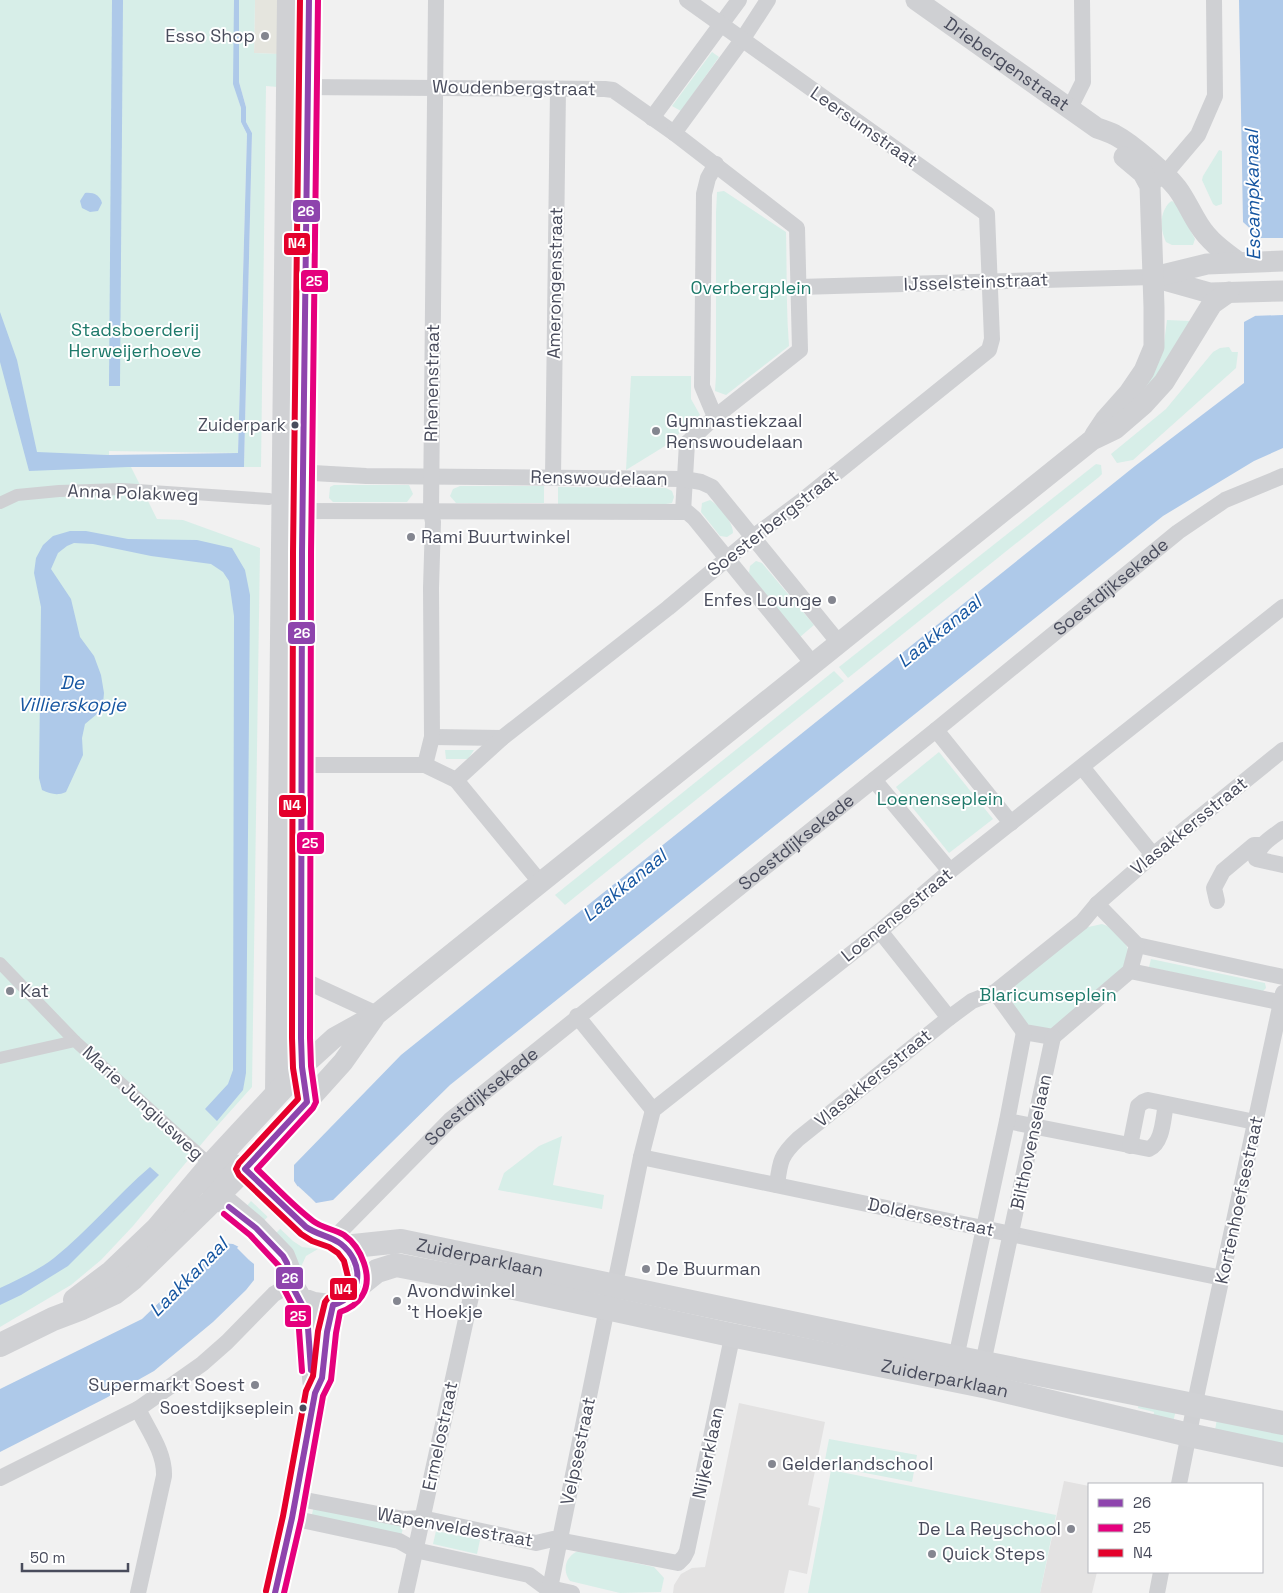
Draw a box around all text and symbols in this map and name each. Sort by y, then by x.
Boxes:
street label: Driebergenstraat [940,11,1074,116]
place label: Esso Shop [165,24,255,47]
marker: Esso Shop [259,30,271,42]
street label: Woudenbergstraat [432,75,596,100]
street label: Leersumstraat [806,81,923,172]
water label: Escampkanaal [1239,127,1266,261]
line badge: 26 [292,199,321,223]
text: 26 [298,202,315,220]
street label: Amerongenstraat [542,207,567,359]
line badge: N4 [283,232,311,256]
text: N4 [288,234,306,252]
street label: IJsselsteinstraat [903,267,1049,296]
line badge: 25 [300,269,329,293]
text: 25 [306,272,322,290]
park label: Overbergplein [690,276,812,299]
park label: Stadsboerderij Herweijerhoeve [69,318,201,362]
street label: Rhenenstraat [419,324,444,442]
place label: Gymnastiekzaal Renswoudelaan [666,409,803,453]
place label: Zuiderpark [198,414,286,436]
marker: Zuiderpark [290,420,300,430]
marker: Gymnastiekzaal Renswoudelaan [650,425,662,437]
street label: Soesterbergstraat [702,464,843,581]
street label: Renswoudelaan [530,465,668,490]
street label: Anna Polakweg [67,479,199,506]
place label: Rami Buurtwinkel [421,525,570,548]
marker: Rami Buurtwinkel [405,531,417,543]
street label: Soestdijksekade [1048,533,1173,640]
place label: Enfes Lounge [704,588,822,611]
water label: Laakkanaal [892,588,988,673]
marker: Enfes Lounge [826,594,838,606]
line badge: 26 [287,621,316,645]
text: 26 [294,624,311,642]
water label: De Villierskopje [18,670,127,717]
street label: Vlasakkersstraat [1126,771,1252,880]
park label: Loenenseplein [877,787,1003,810]
street label: Soestdijksekade [733,788,859,895]
line badge: N4 [278,794,307,818]
text: N4 [283,796,301,814]
line badge: 25 [296,831,325,855]
text: 25 [302,834,318,852]
water label: Laakkanaal [577,842,673,927]
street label: Loenensestraat [836,863,957,967]
place label: Kat [20,979,49,1002]
park label: Blaricumseplein [979,983,1117,1006]
marker: Kat [4,985,16,997]
street label: Vlasakkersstraat [810,1023,936,1132]
street label: Marie Jungiusweg [78,1041,209,1165]
street label: Soestdijksekade [419,1042,543,1150]
street label: Bilthovenselaan [1005,1072,1056,1212]
street label: Kortenhoefsestraat [1209,1114,1268,1286]
street label: Doldersestraat [866,1192,997,1241]
water label: Laakkanaal [144,1231,235,1322]
street label: Zuiderparklaan [414,1233,546,1282]
place label: De Buurman [656,1257,761,1280]
marker: De Buurman [640,1263,652,1275]
line badge: 26 [275,1266,304,1290]
text: 26 [282,1269,299,1287]
line badge: N4 [329,1277,358,1301]
place label: Avondwinkel 't Hoekje [407,1279,515,1323]
text: N4 [334,1280,352,1298]
marker: Avondwinkel 't Hoekje [391,1295,403,1307]
line badge: 25 [284,1304,312,1328]
text: 25 [290,1307,306,1325]
street label: Zuiderparklaan [879,1354,1011,1403]
place label: Supermarkt Soest [88,1373,245,1396]
marker: Supermarkt Soest [249,1379,261,1391]
street label: Ermelostraat [417,1379,462,1493]
street label: Velpsestraat [555,1395,600,1507]
place label: Soestdijkseplein [160,1397,294,1419]
marker: Soestdijkseplein [298,1403,308,1413]
street label: Nijkerklaan [687,1405,728,1501]
place label: Gelderlandschool [782,1452,933,1475]
marker: Gelderlandschool [766,1458,778,1470]
legend [1088,1483,1263,1573]
text: 26 [1133,1493,1151,1512]
street label: Wapenveldestraat [375,1501,535,1552]
place label: De La Reyschool [918,1517,1061,1540]
text: 25 [1133,1518,1151,1537]
marker: De La Reyschool [1065,1523,1077,1535]
scale bar [22,1540,129,1572]
place label: Quick Steps [942,1542,1045,1565]
text: N4 [1133,1543,1152,1562]
text: 50 m [30,1548,65,1567]
marker: Quick Steps [926,1548,938,1560]

